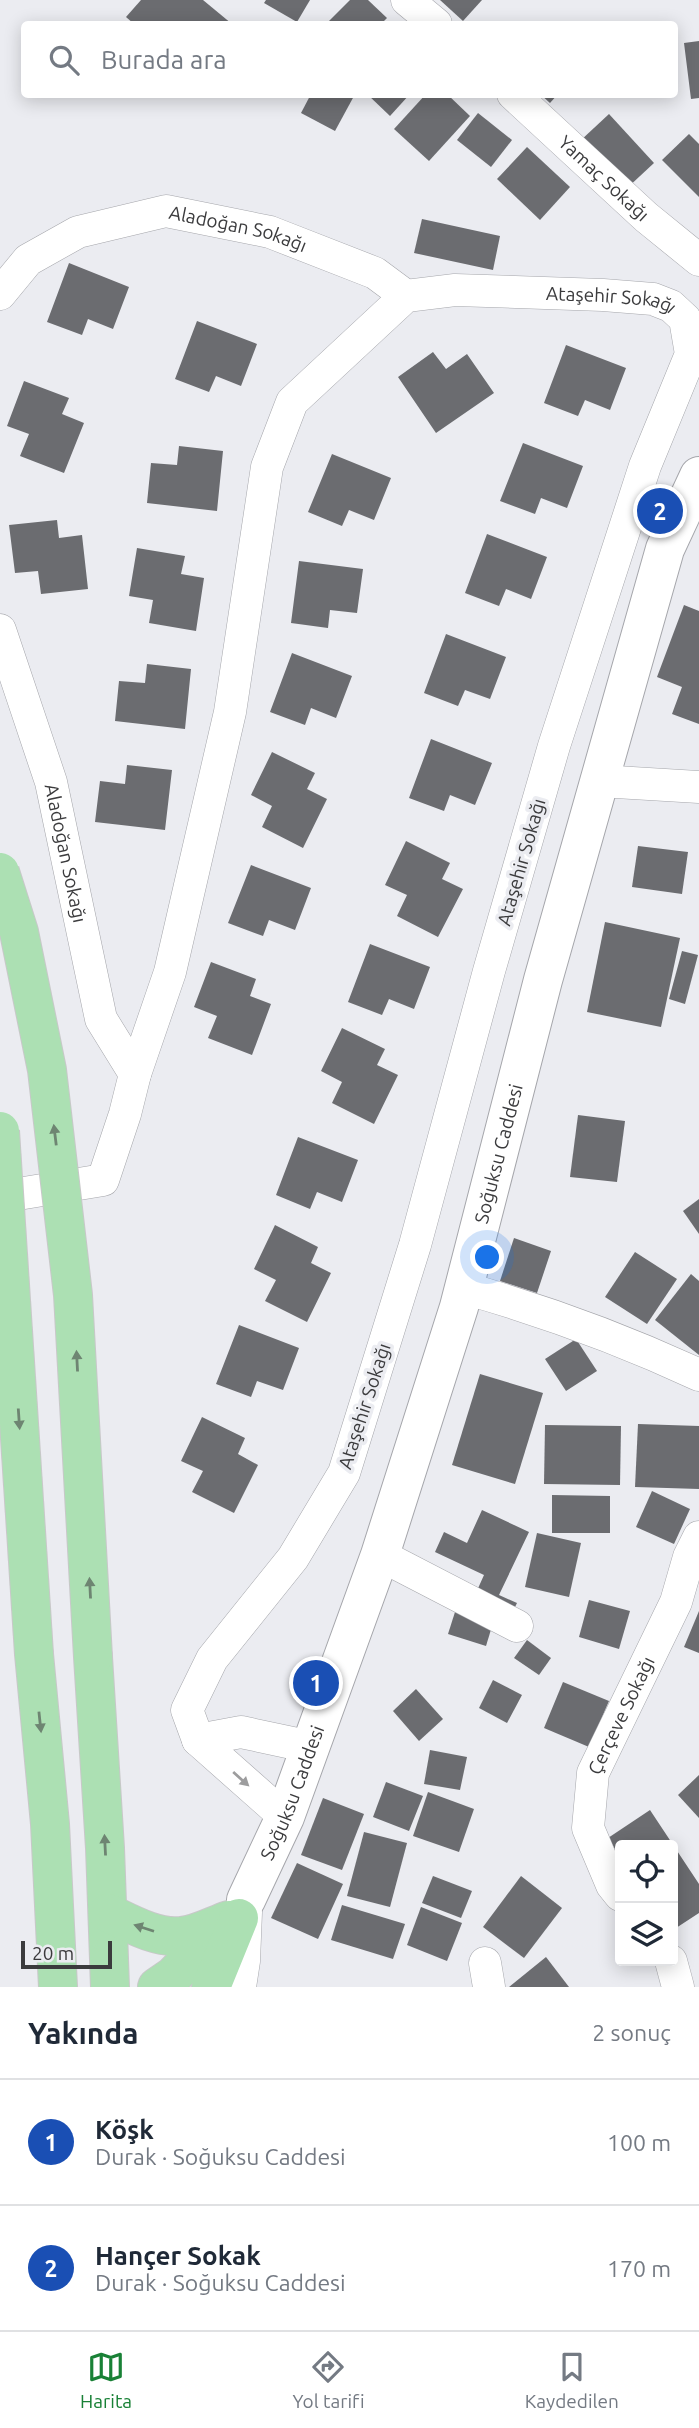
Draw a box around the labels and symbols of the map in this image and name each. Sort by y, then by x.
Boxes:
street label: Yamaç Sokağı [554,131,654,225]
street label: Aladoğan Sokağı [167,201,310,256]
street label: Ataşehir Sokağı [546,282,682,317]
pin: 2 [637,485,683,537]
street label: Aladoğan Sokağı [41,782,91,925]
street label: Ataşehir Sokağı [492,796,550,928]
street label: Soğuksu Caddesi [470,1082,527,1226]
one-way arrow [49,1124,60,1146]
your location [470,1240,504,1274]
street label: Ataşehir Sokağı [333,1340,395,1472]
one-way arrow [71,1350,82,1372]
one-way arrow [14,1408,25,1430]
one-way arrow [84,1577,95,1599]
street label: Çerçeve Sokağı [583,1653,659,1778]
pin: 1 [293,1657,339,1709]
one-way arrow [35,1711,46,1733]
street label: Soğuksu Caddesi [255,1722,328,1864]
one-way arrow [233,1770,250,1786]
one-way arrow [99,1833,110,1855]
one-way arrow [134,1922,155,1933]
scale bar [21,1938,112,1970]

